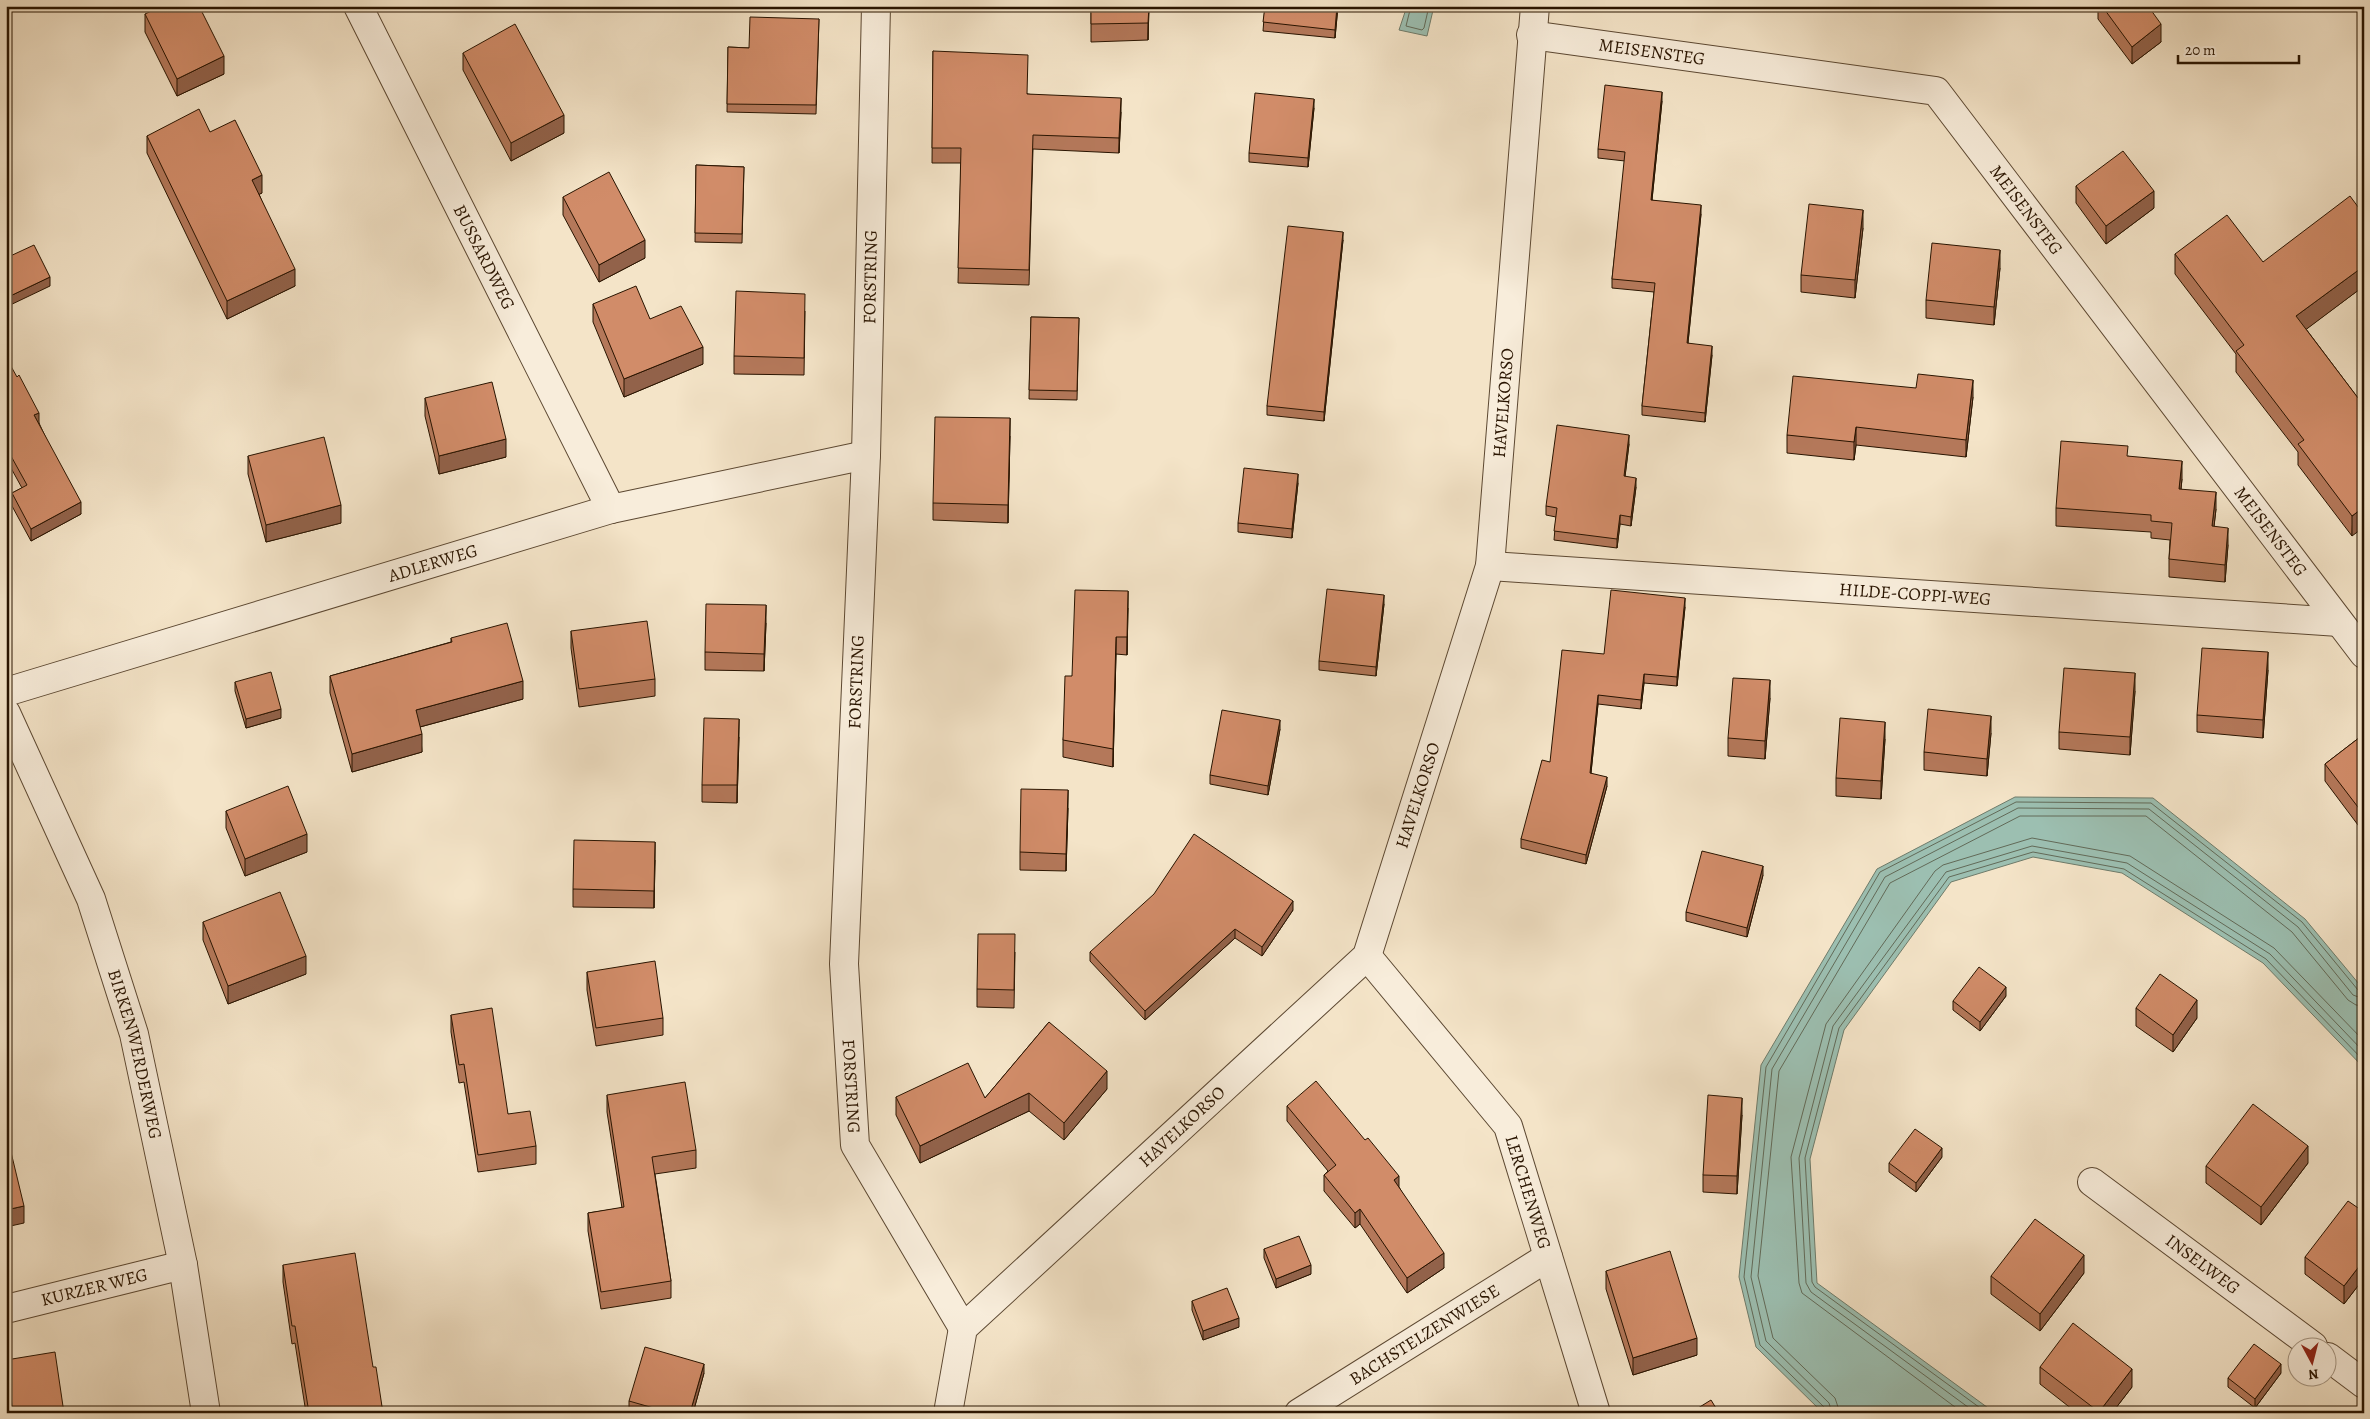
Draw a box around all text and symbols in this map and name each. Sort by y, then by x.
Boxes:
street label: MEISENSTEG [1597,32,1707,71]
scale bar [2178,32,2299,64]
text: 20 m [2185,40,2216,60]
street label: MEISENSTEG [1984,160,2068,260]
street label: BUSSARDWEG [448,200,521,314]
street label: FORSTRING [857,230,883,324]
street label: HAVELKORSO [1487,347,1519,459]
street label: MEISENSTEG [2229,481,2313,581]
street label: ADLERWEG [384,538,480,588]
street label: HILDE-COPPI-WEG [1838,577,1992,611]
street label: FORSTRING [842,634,870,730]
street label: HAVELKORSO [1390,739,1446,851]
street label: BIRKENWERDERWEG [102,966,168,1141]
street label: FORSTRING [837,1038,866,1134]
street label: HAVELKORSO [1133,1080,1231,1172]
street label: LERCHENWEG [1500,1132,1557,1252]
street label: INSELWEG [2161,1229,2245,1300]
street label: KURZER WEG [38,1262,150,1312]
street label: BACHSTELZENWIESE [1345,1278,1504,1391]
north arrow [2288,1336,2338,1386]
text: N [2307,1364,2320,1384]

